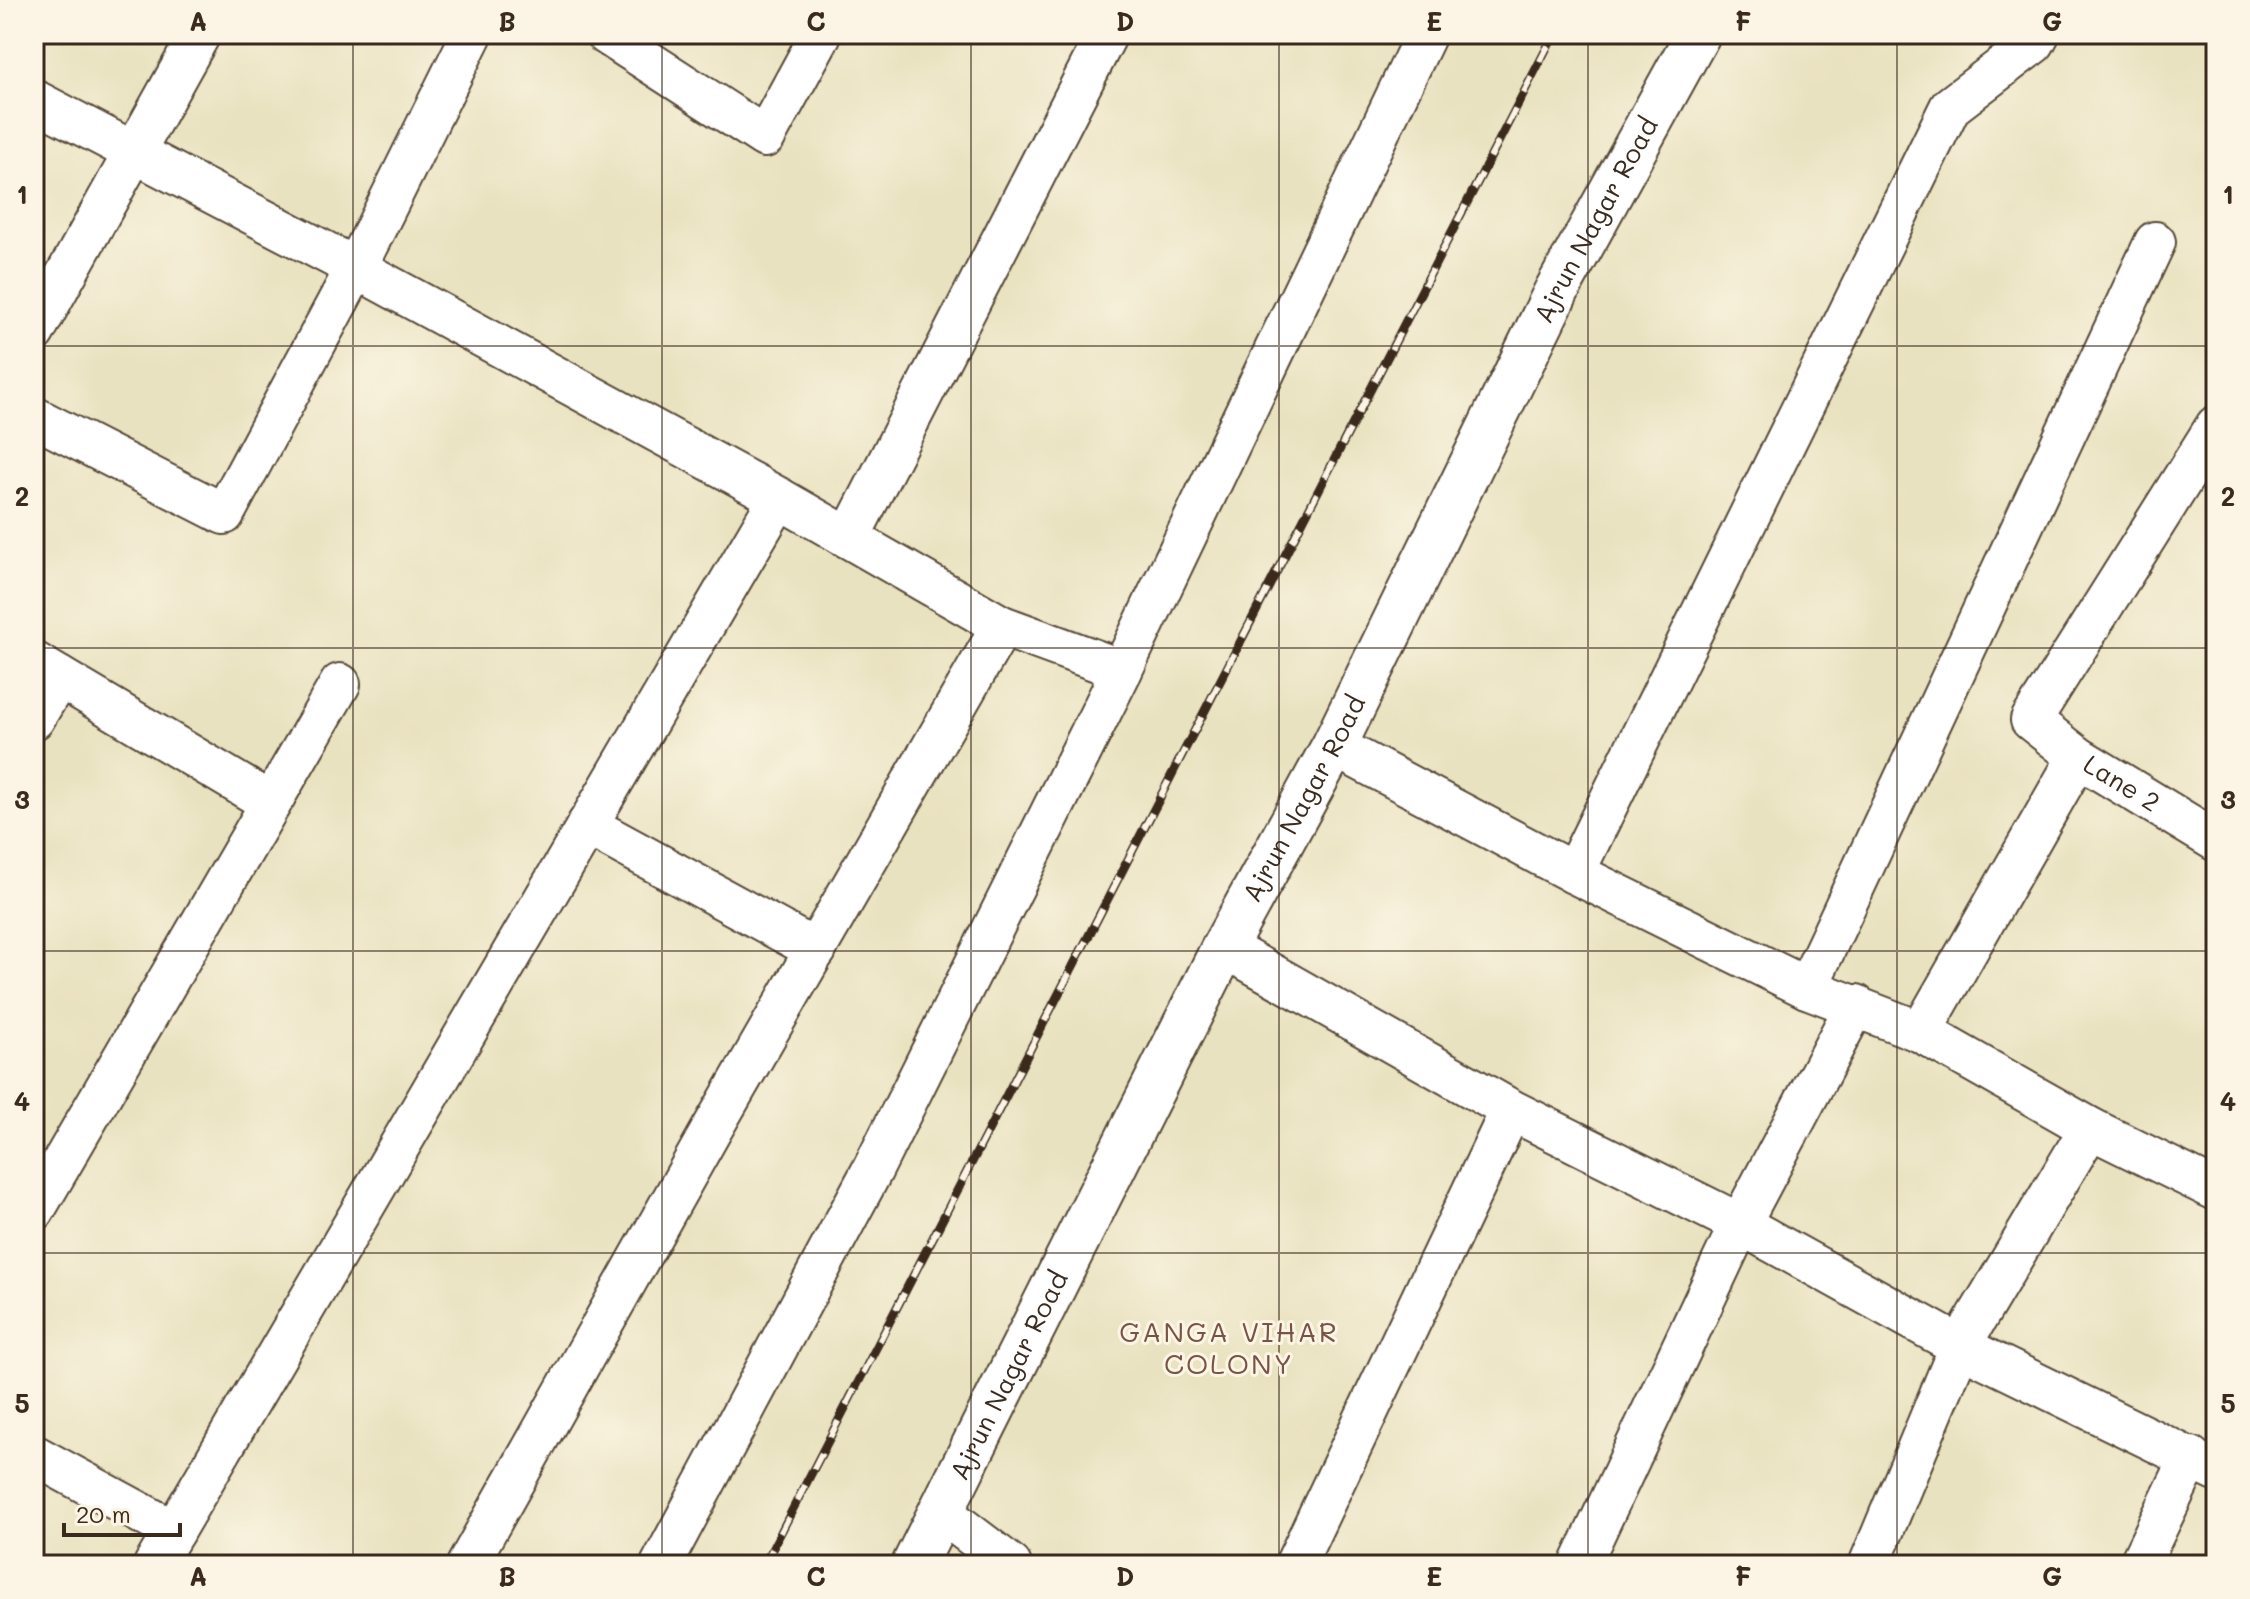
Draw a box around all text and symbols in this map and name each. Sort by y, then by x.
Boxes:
text: A [189,4,207,38]
text: B [498,4,516,38]
text: C [806,4,826,38]
text: D [1116,4,1134,38]
text: E [1426,4,1442,38]
text: F [1735,4,1751,38]
text: G [2042,4,2062,38]
street label: Ajrun Nagar Road [1525,111,1665,328]
text: 1 [16,177,28,211]
text: 1 [2222,177,2234,211]
text: 2 [15,479,29,513]
text: 2 [2221,479,2235,513]
street label: Ajrun Nagar Road [1234,689,1372,908]
street label: Lane 2 [2078,746,2166,819]
text: 3 [14,782,30,816]
text: 3 [2220,782,2236,816]
text: 4 [14,1084,30,1118]
text: 4 [2220,1084,2236,1118]
street label: Ajrun Nagar Road [941,1265,1075,1485]
district label: GANGA VIHAR COLONY [1119,1313,1339,1381]
text: 5 [14,1386,30,1420]
text: 5 [2220,1386,2236,1420]
scale bar [64,1487,180,1537]
text: 20 m [76,1498,131,1529]
text: A [189,1559,207,1593]
text: B [498,1559,516,1593]
text: C [806,1559,826,1593]
text: D [1116,1559,1134,1593]
text: E [1426,1559,1442,1593]
text: F [1735,1559,1751,1593]
text: G [2042,1559,2062,1593]

